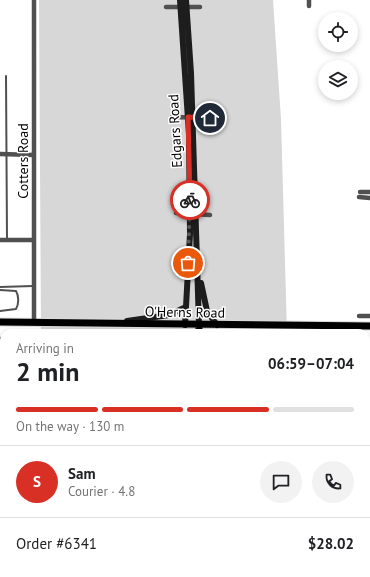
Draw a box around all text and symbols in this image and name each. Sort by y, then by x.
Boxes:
map controls [318,12,358,100]
button: locate [318,12,358,52]
button: layers [318,60,358,100]
street label: Edgars Road [164,94,186,168]
pin [193,101,227,135]
icon: home [199,107,221,129]
street label: Cotters Road [14,123,32,199]
courier [170,180,210,220]
icon: bike [179,189,201,211]
pin [171,246,205,280]
icon: bag [177,252,199,274]
street label: O'Herns Road [145,302,225,322]
text: Arriving in [16,340,74,357]
text: 06:59–07:04 [268,354,354,373]
text: 2 min [16,355,79,388]
text: On the way · 130 m [16,418,124,435]
button: chat [260,461,302,503]
button: phone [312,461,354,503]
text: Sam [68,464,95,483]
text: S [33,472,41,491]
text: Courier · 4.8 [68,483,135,500]
text: Order #6341 [16,534,97,553]
text: $28.02 [308,534,354,553]

